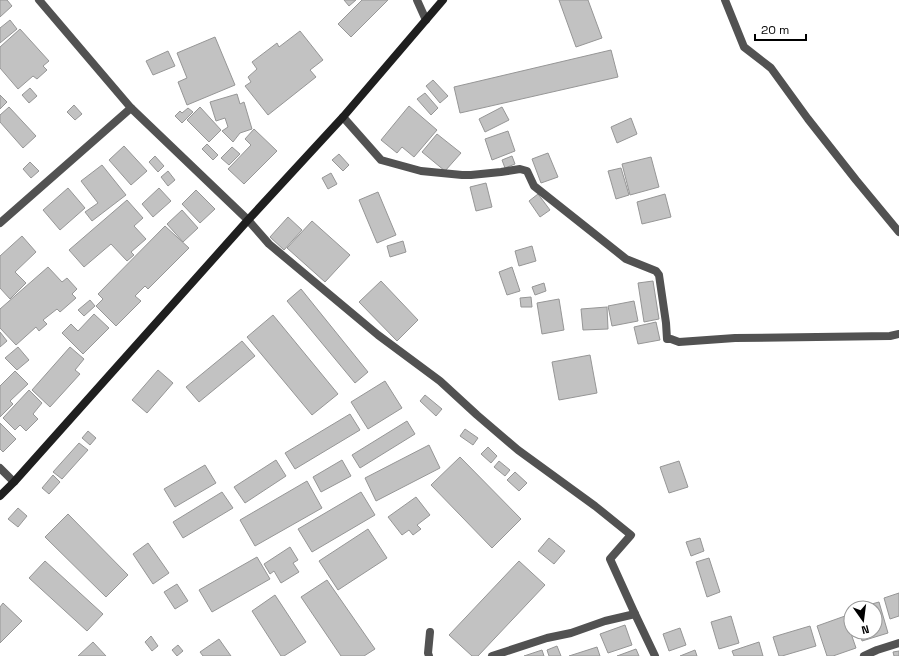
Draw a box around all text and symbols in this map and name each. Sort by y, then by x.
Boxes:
scale bar [755,16,806,42]
text: 20 m [761,22,789,38]
north arrow [843,600,883,640]
text: N [860,622,871,637]

